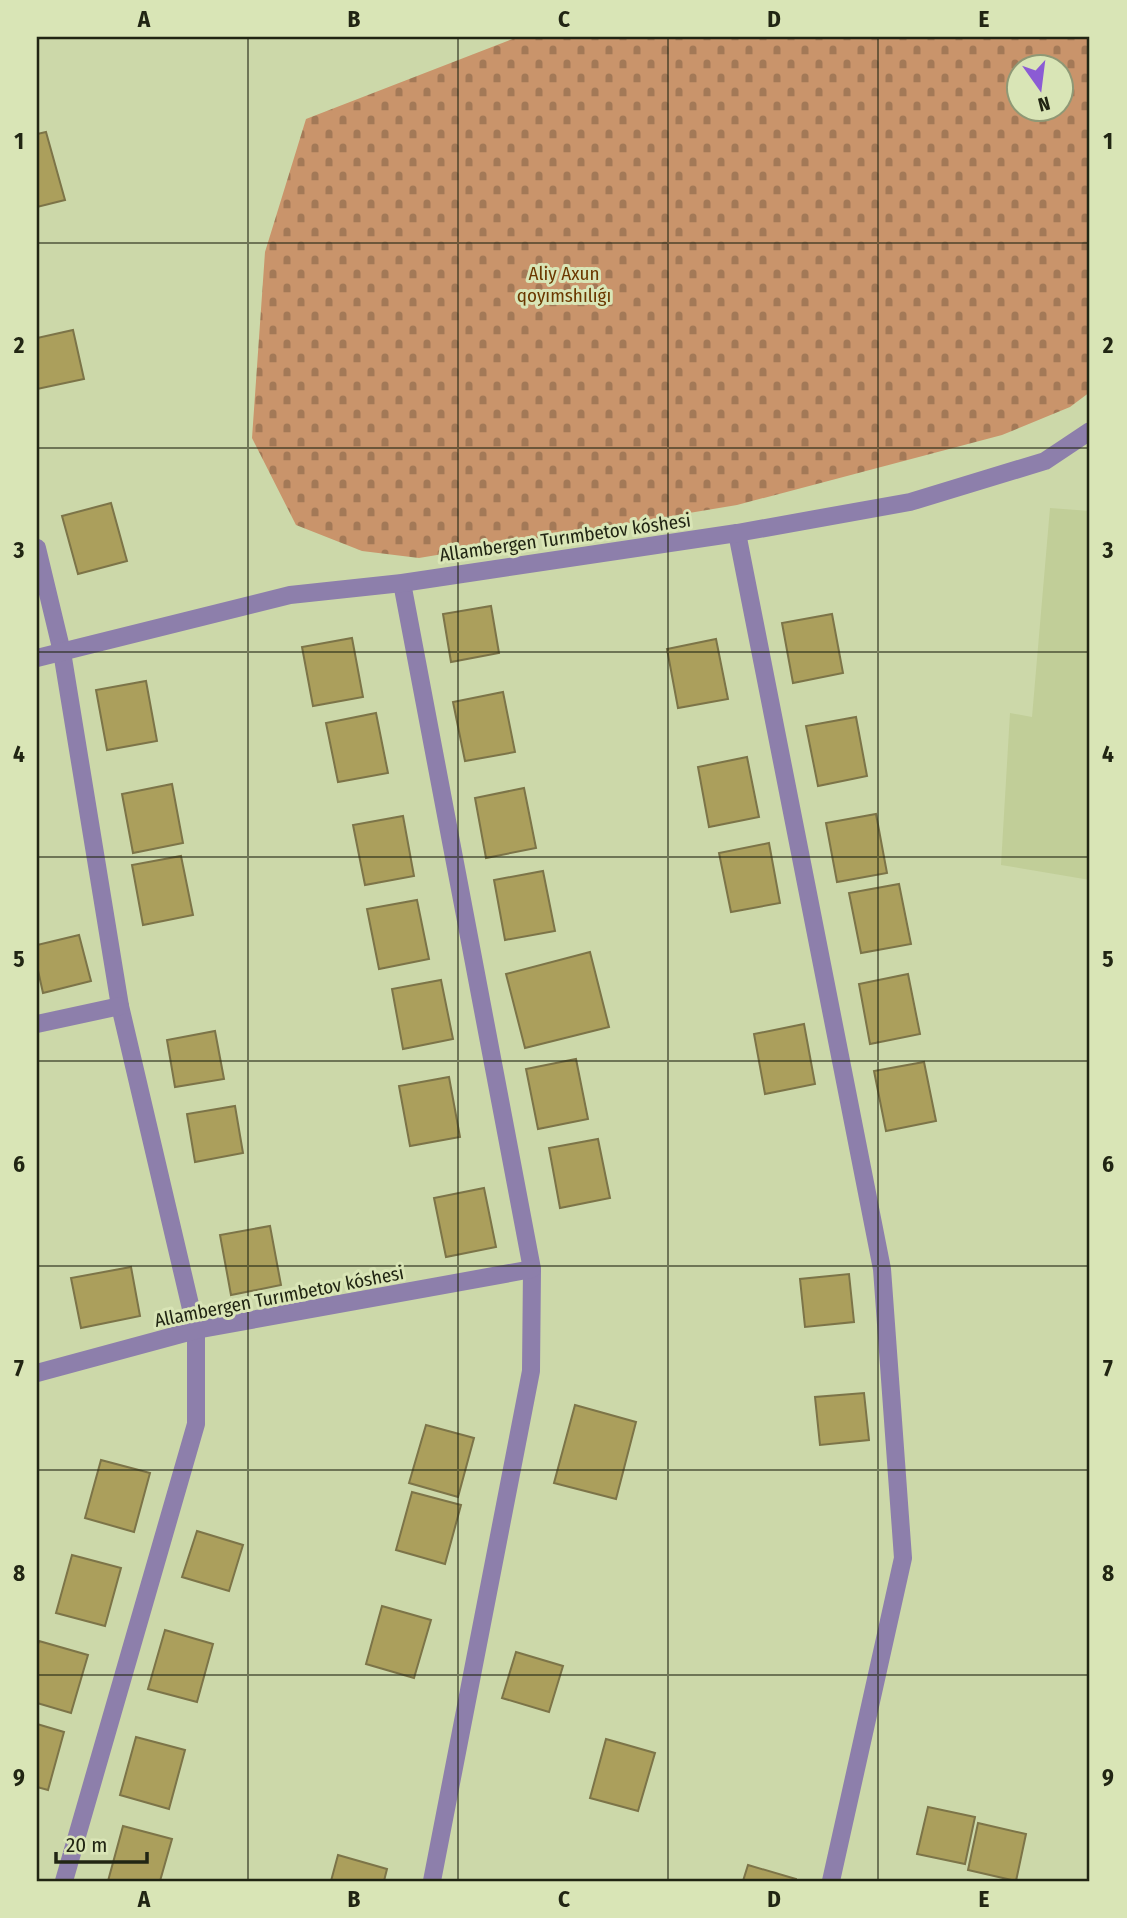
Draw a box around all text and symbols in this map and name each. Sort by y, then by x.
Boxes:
text: A [137,5,151,33]
text: B [348,5,361,33]
text: C [558,5,570,33]
text: D [767,5,781,33]
text: E [979,5,990,33]
north arrow [1004,52,1074,122]
text: N [1036,91,1052,117]
text: 1 [14,127,24,155]
text: 1 [1103,127,1113,155]
park label: Aliy Axun qoyımshılıǵı [517,262,611,307]
text: 2 [13,331,25,359]
text: 2 [1102,331,1114,359]
street label: Allambergen Turımbetov kóshesi [438,508,692,567]
text: 3 [13,536,25,564]
text: 3 [1102,536,1114,564]
text: 4 [13,740,25,768]
text: 4 [1102,740,1114,768]
text: 5 [13,945,25,973]
text: 5 [1102,945,1114,973]
text: 6 [13,1150,25,1178]
text: 6 [1102,1150,1114,1178]
street label: Allambergen Turımbetov kóshesi [152,1261,406,1332]
text: 7 [14,1354,24,1382]
text: 7 [1103,1354,1113,1382]
text: 8 [13,1559,25,1587]
text: 8 [1102,1559,1114,1587]
text: 9 [13,1763,25,1791]
text: 9 [1102,1763,1114,1791]
scale bar [56,1820,147,1864]
text: 20 m [66,1832,107,1858]
text: A [137,1885,151,1913]
text: B [348,1885,361,1913]
text: C [558,1885,570,1913]
text: D [767,1885,781,1913]
text: E [979,1885,990,1913]

